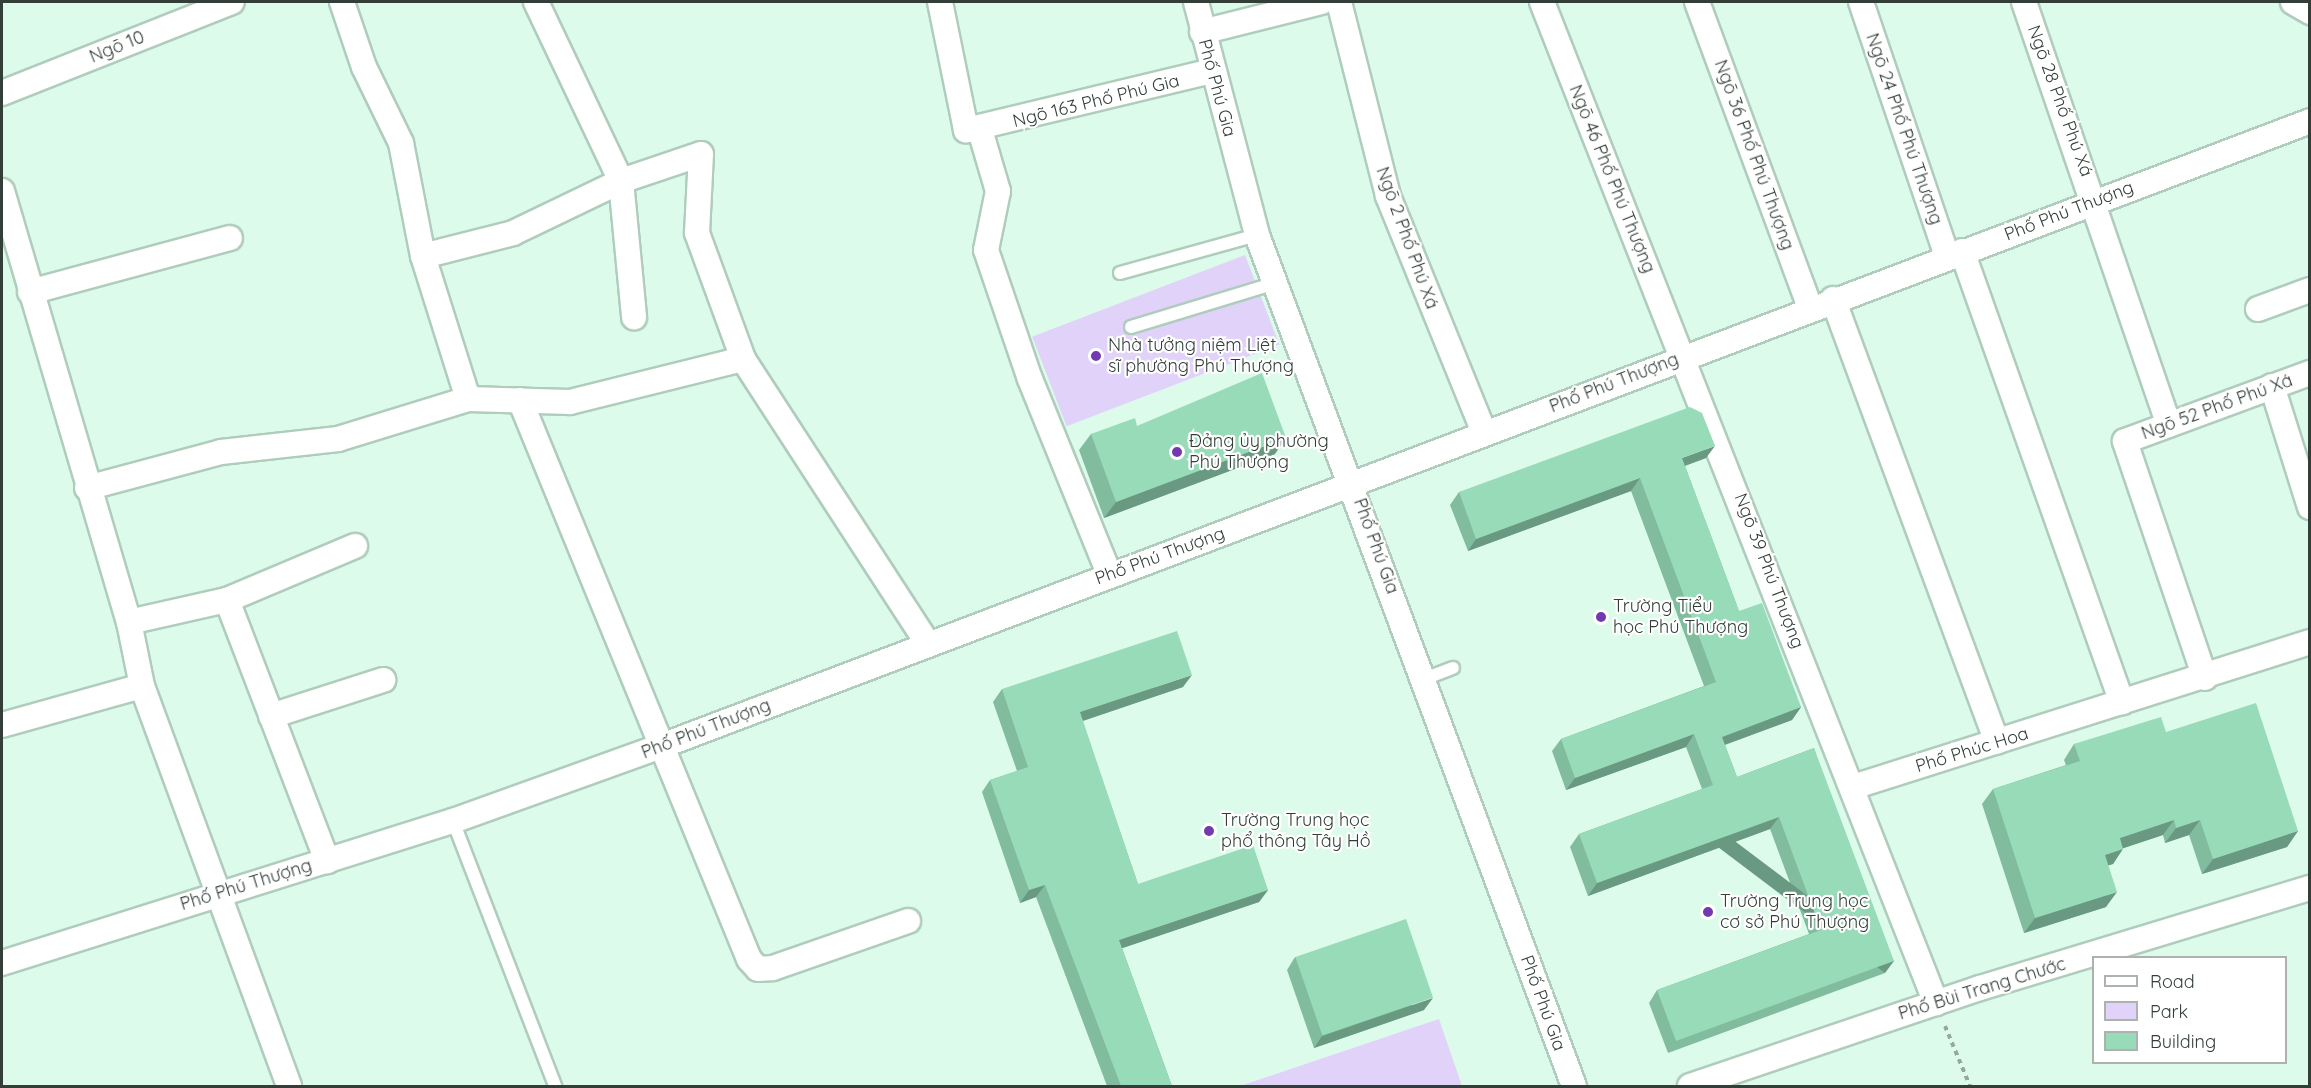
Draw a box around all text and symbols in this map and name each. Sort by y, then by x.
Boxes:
street label: Ngõ 28 Phố Phú Xá [2023,22,2097,180]
street label: Ngõ 10 [86,26,148,68]
street label: Ngõ 24 Phố Phú Thượng [1861,30,1947,228]
street label: Phố Phú Gia [1194,37,1240,139]
street label: Ngõ 36 Phố Phú Thượng [1710,57,1798,253]
street label: Ngõ 163 Phố Phú Gia [1010,70,1182,132]
street label: Ngõ 46 Phố Phú Thượng [1564,82,1660,276]
street label: Ngõ 2 Phố Phú Xá [1371,164,1443,312]
street label: Phố Phú Thượng [2001,176,2137,246]
place label: Nhà tưởng niệm Liệt sĩ phường Phú Thượng [1108,335,1294,378]
street label: Phố Phú Thượng [1546,348,1682,418]
marker: Nhà tưởng niệm Liệt sĩ phường Phú Thượng [1089,349,1103,363]
street label: Ngõ 52 Phố Phú Xá [2138,370,2296,444]
place label: Đảng ủy phường Phú Thượng [1189,431,1329,474]
marker: Đảng ủy phường Phú Thượng [1170,445,1184,459]
street label: Ngõ 39 Phú Thượng [1729,490,1809,652]
street label: Phố Phú Gia [1349,495,1403,597]
street label: Phố Phú Thượng [1092,522,1228,590]
place label: Trường Tiểu học Phú Thượng [1613,596,1748,638]
marker: Trường Tiểu học Phú Thượng [1594,610,1608,624]
street label: Phố Phú Thượng [638,694,774,764]
street label: Phố Phúc Hoa [1913,723,2031,777]
place label: Trường Trung học phổ thông Tây Hồ [1221,810,1371,852]
marker: Trường Trung học phổ thông Tây Hồ [1202,824,1216,838]
street label: Phố Phú Thượng [177,855,315,915]
place label: Trường Trung học cơ sở Phú Thượng [1720,891,1869,934]
marker: Trường Trung học cơ sở Phú Thượng [1701,905,1715,919]
street label: Phố Phú Gia [1516,952,1570,1054]
street label: Phố Bùi Trang Chước [1896,953,2068,1025]
legend [2092,956,2287,1064]
text: Road [2150,970,2195,993]
text: Park [2150,1000,2188,1023]
text: Building [2150,1030,2216,1053]

